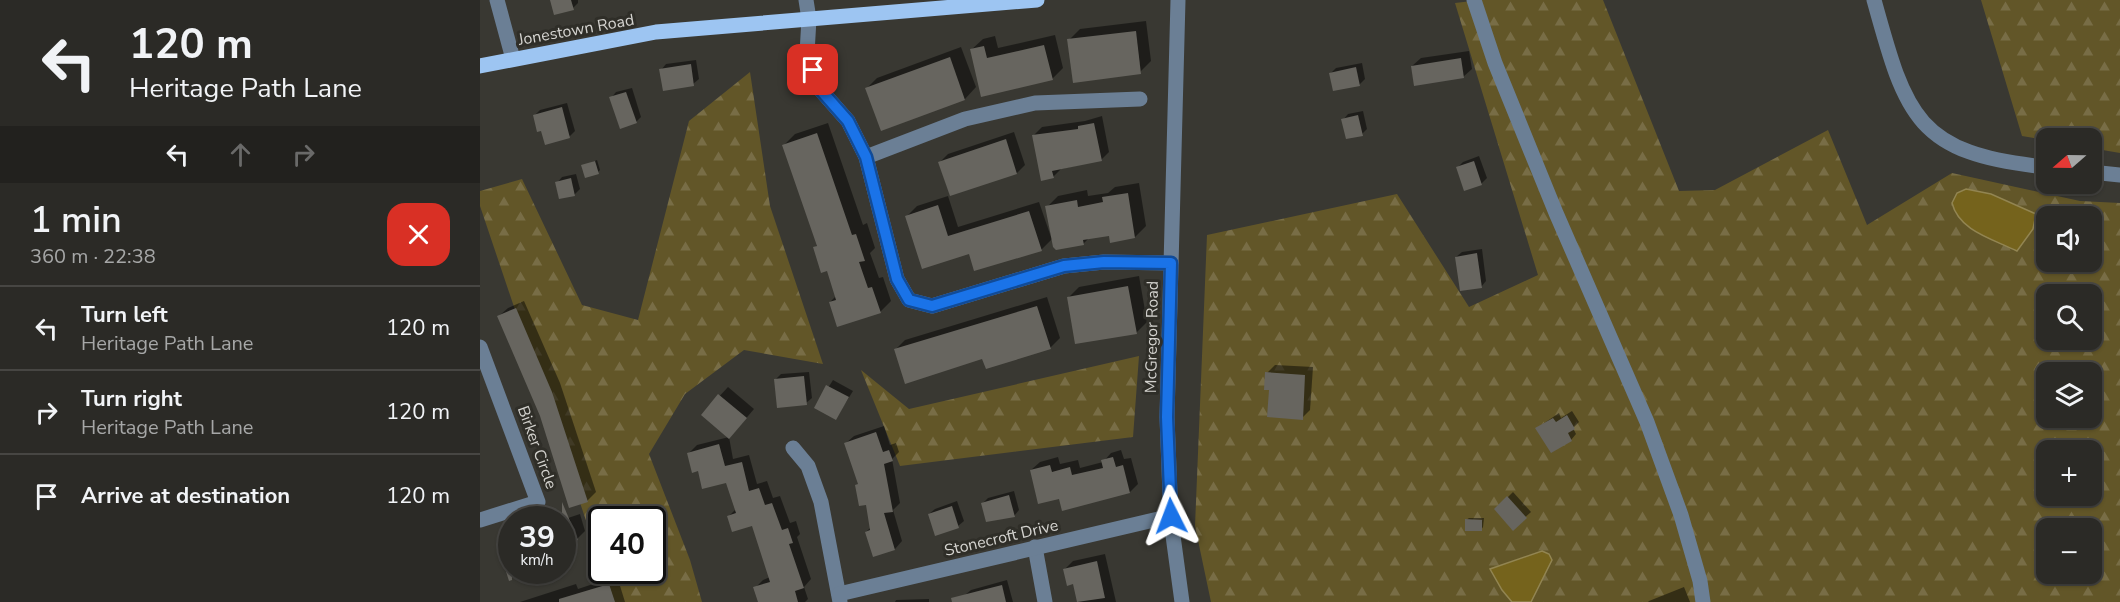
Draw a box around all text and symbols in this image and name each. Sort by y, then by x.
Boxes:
street label: Jonestown Road [515,9,636,51]
text: 120 m [129,16,253,73]
icon: left [30,24,108,102]
pin [787,44,838,95]
icon: arrive [796,53,829,86]
text: Heritage Path Lane [129,70,362,107]
north arrow [2036,128,2102,194]
map controls [2036,128,2102,584]
icon: left [161,138,194,171]
icon: ahead [224,138,257,171]
icon: right [287,138,320,171]
text: 1 min [30,196,122,245]
button: close [387,203,450,266]
button: sound [2036,206,2102,272]
text: 360 m · 22:38 [30,243,156,270]
street label: McGregor Road [1140,281,1164,393]
button: search [2036,284,2102,350]
text: Turn left [81,300,168,330]
icon: left [30,312,63,345]
text: 120 m [386,313,450,343]
text: Heritage Path Lane [81,330,254,357]
button: layers [2036,362,2102,428]
text: Turn right [81,384,182,414]
icon: right [30,396,63,429]
text: 120 m [386,397,450,427]
street label: Birker Circle [512,403,562,492]
text: Heritage Path Lane [81,414,254,441]
button: + [2036,440,2102,506]
icon: arrive [30,480,63,513]
text: Arrive at destination [81,481,290,511]
text: 120 m [386,481,450,511]
position arrow [1139,484,1203,548]
speed limit sign: 40 [588,506,666,584]
street label: Stonecroft Drive [942,514,1060,562]
text: 39 [519,517,555,558]
button: − [2036,518,2102,584]
text: km/h [520,550,554,570]

